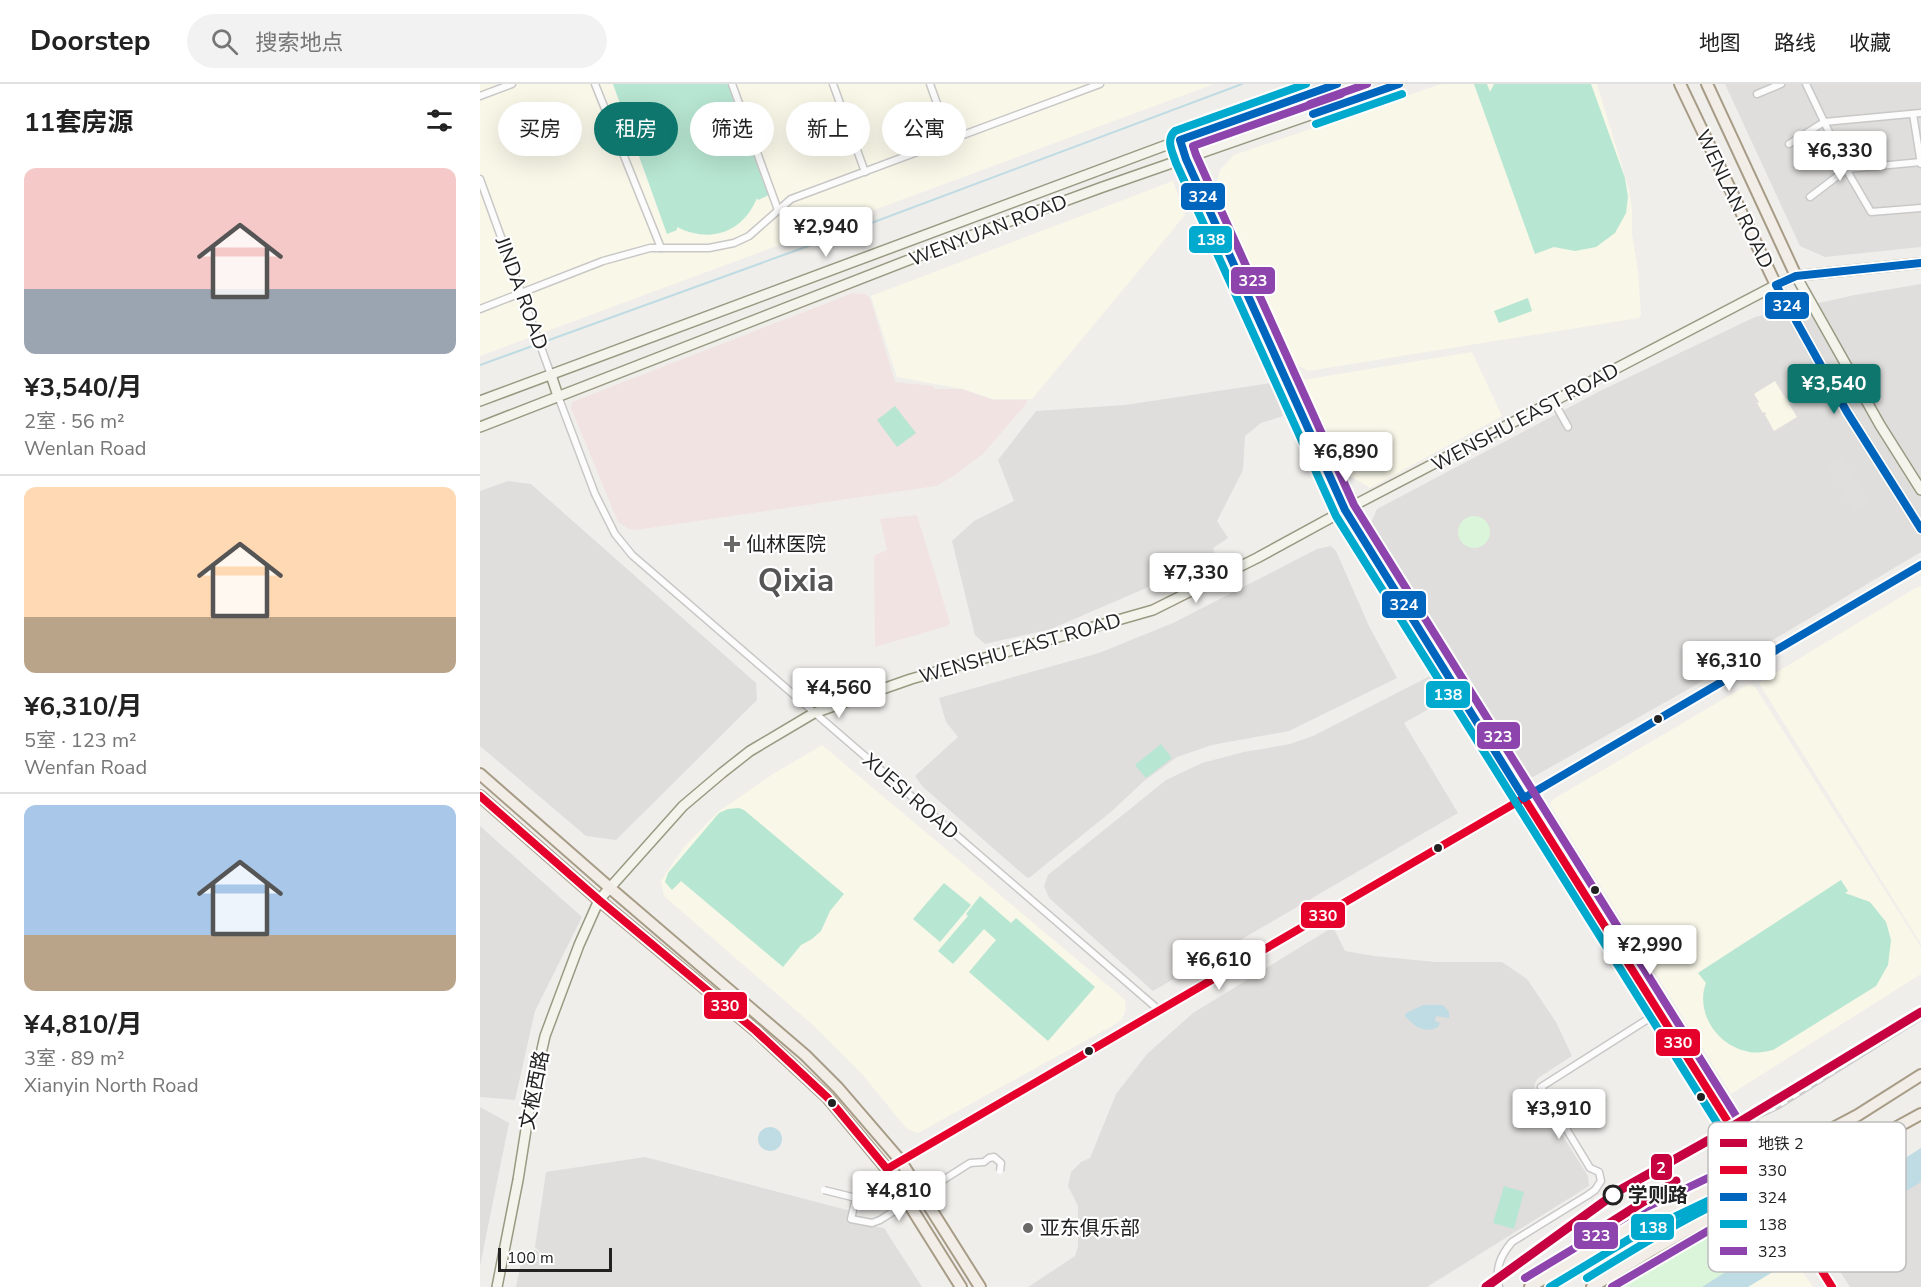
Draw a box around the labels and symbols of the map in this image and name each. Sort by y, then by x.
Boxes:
street label: WENLAN ROAD [1689,125,1780,273]
pin: ¥6,330 [1791,131,1889,182]
line badge: 324 [1180,182,1226,211]
text: 324 [1189,186,1218,208]
street label: WENYUAN ROAD [905,188,1071,273]
pin: ¥2,940 [777,207,875,258]
line badge: 138 [1188,225,1233,254]
text: 138 [1197,229,1225,251]
street label: JINDA ROAD [488,232,554,353]
line badge: 323 [1230,266,1276,295]
text: 323 [1239,270,1267,292]
line badge: 324 [1764,291,1810,320]
text: 324 [1773,295,1802,317]
street label: WENSHU EAST ROAD [1427,357,1624,478]
pin: ¥3,540 [1785,364,1883,415]
pin: ¥6,890 [1297,432,1395,483]
place label: 仙林医院 [746,531,826,558]
marker: 仙林医院 [723,535,741,553]
pin: ¥7,330 [1147,553,1245,604]
district label: Qixia [758,559,834,602]
line badge: 324 [1381,590,1427,619]
text: 324 [1390,594,1419,616]
street label: WENSHU EAST ROAD [916,607,1124,690]
pin: ¥6,310 [1680,641,1778,692]
pin: ¥4,560 [790,668,888,719]
line badge: 138 [1425,680,1471,709]
text: 138 [1434,684,1462,706]
unlabelled marker [1652,713,1664,725]
line badge: 323 [1476,721,1521,750]
text: 323 [1484,726,1512,748]
street label: XUESI ROAD [857,747,965,846]
unlabelled marker [1432,842,1444,854]
unlabelled marker [1589,884,1601,896]
line badge: 330 [1300,901,1346,929]
text: 330 [1309,905,1337,927]
pin: ¥2,990 [1601,925,1699,976]
pin: ¥6,610 [1170,940,1268,991]
line badge: 330 [703,991,748,1020]
text: 330 [711,995,739,1017]
line badge: 330 [1655,1028,1701,1057]
text: 330 [1664,1032,1692,1054]
unlabelled marker [1083,1045,1095,1057]
street label: 文枢西路 [514,1048,555,1132]
pin: ¥3,910 [1510,1089,1608,1140]
unlabelled marker [1695,1091,1707,1103]
unlabelled marker [826,1097,838,1109]
legend [1708,1122,1906,1272]
text: 地铁 2 [1758,1133,1804,1155]
line badge: 2 [1650,1153,1673,1181]
text: 2 [1656,1157,1666,1179]
text: 330 [1758,1160,1787,1182]
pin: ¥4,810 [850,1171,948,1222]
place label: 学则路 [1628,1182,1688,1209]
marker: 学则路 [1603,1185,1623,1205]
text: 324 [1758,1187,1787,1209]
line badge: 138 [1630,1213,1675,1241]
text: 138 [1758,1214,1787,1236]
place label: 亚东俱乐部 [1040,1215,1140,1242]
text: 138 [1639,1217,1667,1239]
marker: 亚东俱乐部 [1021,1221,1035,1235]
line badge: 323 [1573,1221,1619,1250]
text: 323 [1582,1225,1610,1247]
text: 323 [1758,1241,1787,1263]
scale bar [498,1245,612,1272]

